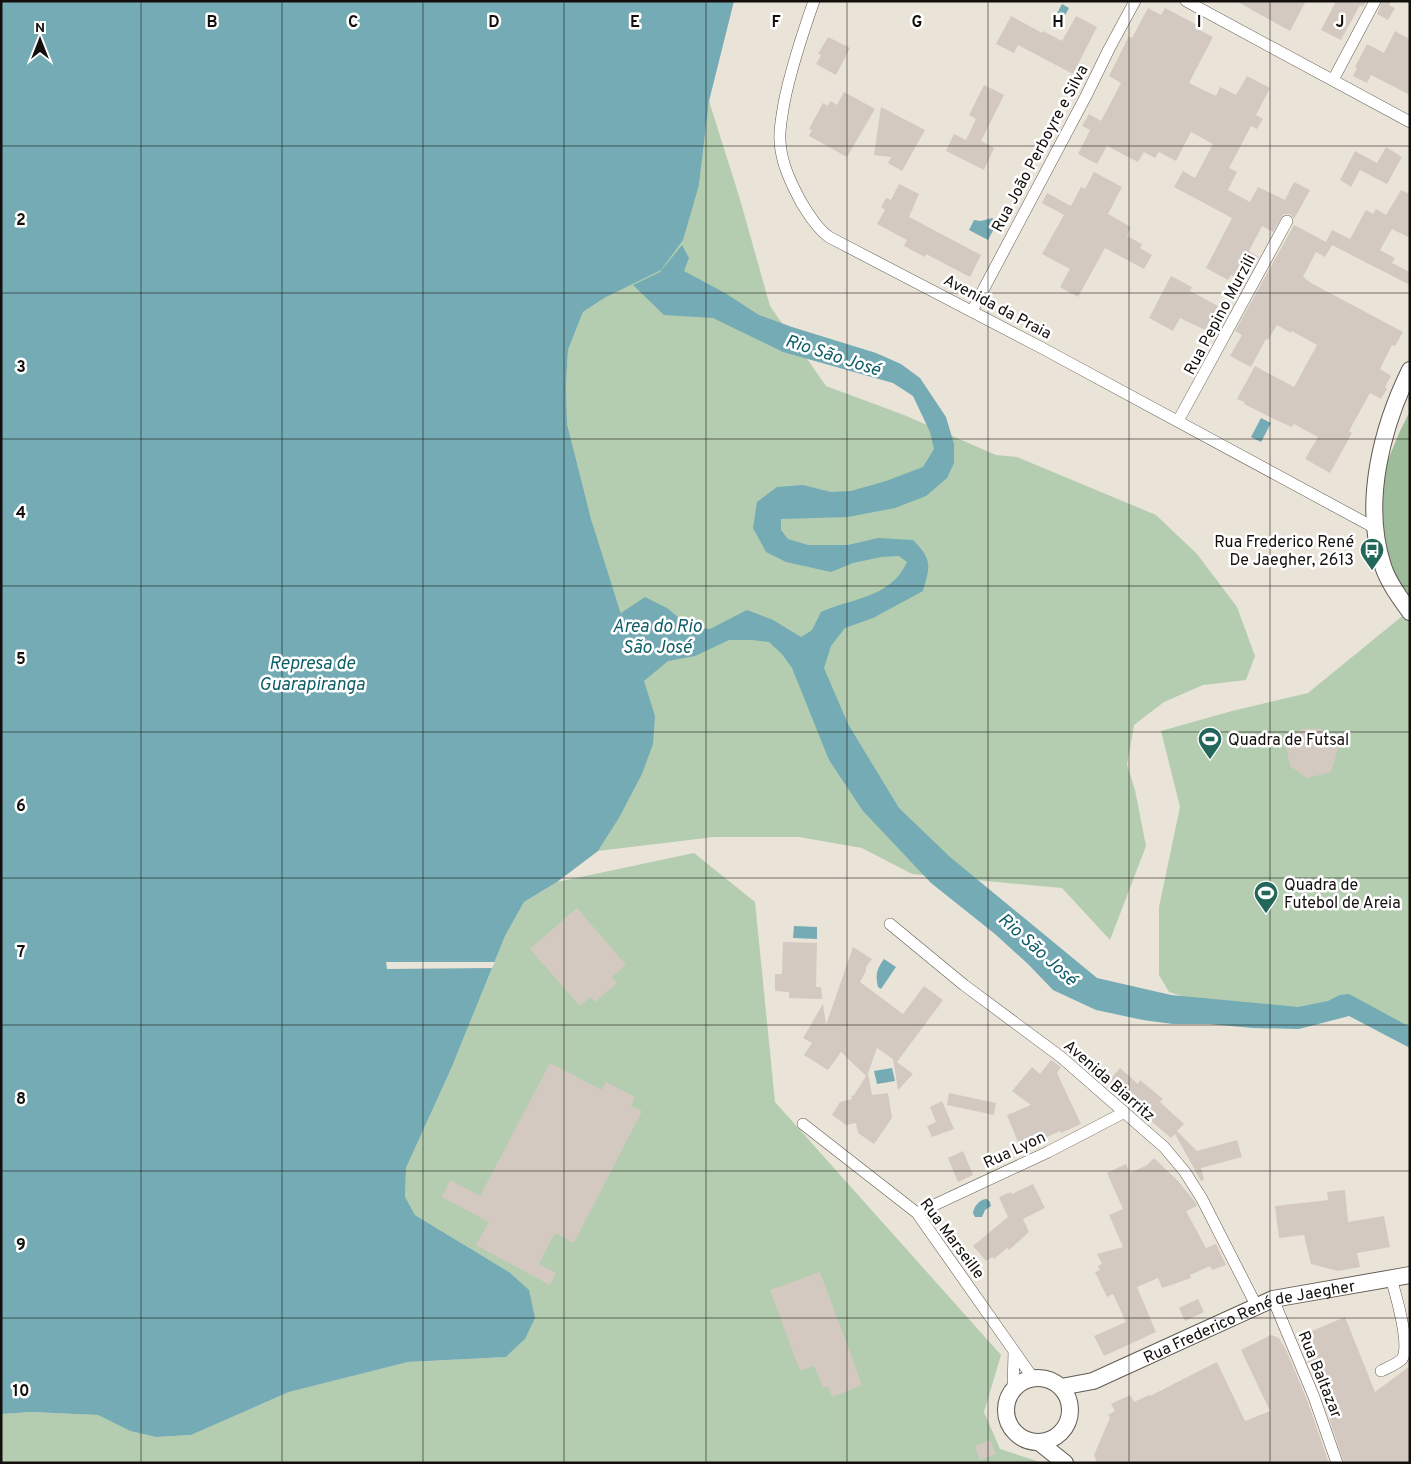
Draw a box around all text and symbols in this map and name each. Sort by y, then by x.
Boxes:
text: B [206,13,218,33]
text: C [348,13,358,33]
text: D [488,13,500,33]
text: E [630,13,640,33]
text: F [771,13,781,33]
text: G [912,13,922,33]
text: H [1052,13,1064,33]
text: I [1197,13,1201,33]
text: J [1336,13,1344,33]
north arrow [15,15,65,65]
text: N [35,20,45,37]
street label: Rua João Perboyre e Silva [988,62,1093,236]
text: 2 [16,211,26,231]
street label: Rua Pepino Murzili [1180,251,1261,379]
street label: Avenida da Praia [940,271,1054,345]
water label: Rio São José [782,330,885,383]
text: 3 [16,358,26,378]
text: 4 [16,504,26,524]
place label: Rua Frederico René De Jaegher, 2613 [1214,533,1354,571]
bus stop icon: Rua Frederico René De Jaegher, 2613 [1359,537,1385,571]
water label: Area do Rio São José [612,616,702,660]
text: 5 [16,650,26,670]
water label: Represa de Guarapiranga [259,653,366,697]
sports icon: Quadra de Futsal [1197,726,1223,760]
place label: Quadra de Futsal [1228,731,1349,751]
text: 6 [16,797,26,817]
place label: Quadra de Futebol de Areia [1284,876,1401,914]
sports icon: Quadra de Futebol de Areia [1253,880,1279,914]
water label: Rio São José [993,909,1083,993]
text: 7 [17,943,25,963]
street label: Avenida Biarritz [1059,1036,1159,1127]
text: 8 [16,1090,26,1110]
street label: Rua Lyon [981,1128,1049,1174]
street label: Rua Marseille [915,1195,988,1283]
text: 9 [16,1236,26,1256]
street label: Rua Frederico René de Jaegher [1141,1277,1357,1369]
street label: Rua Baltazar [1293,1328,1346,1421]
text: 10 [13,1382,29,1402]

